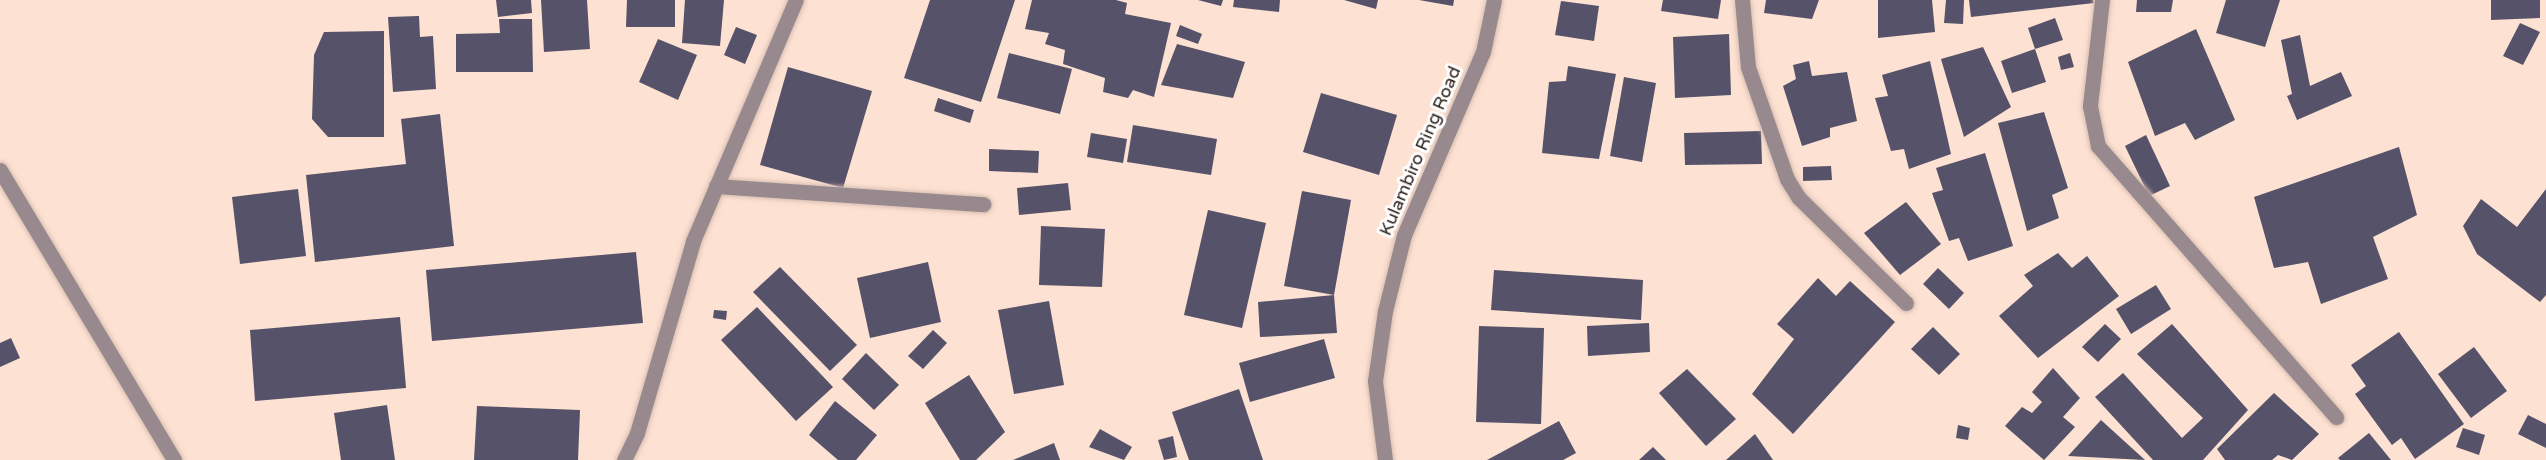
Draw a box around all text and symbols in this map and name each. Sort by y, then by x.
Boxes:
street label: Kulambiro Ring Road [1375,63,1465,239]

